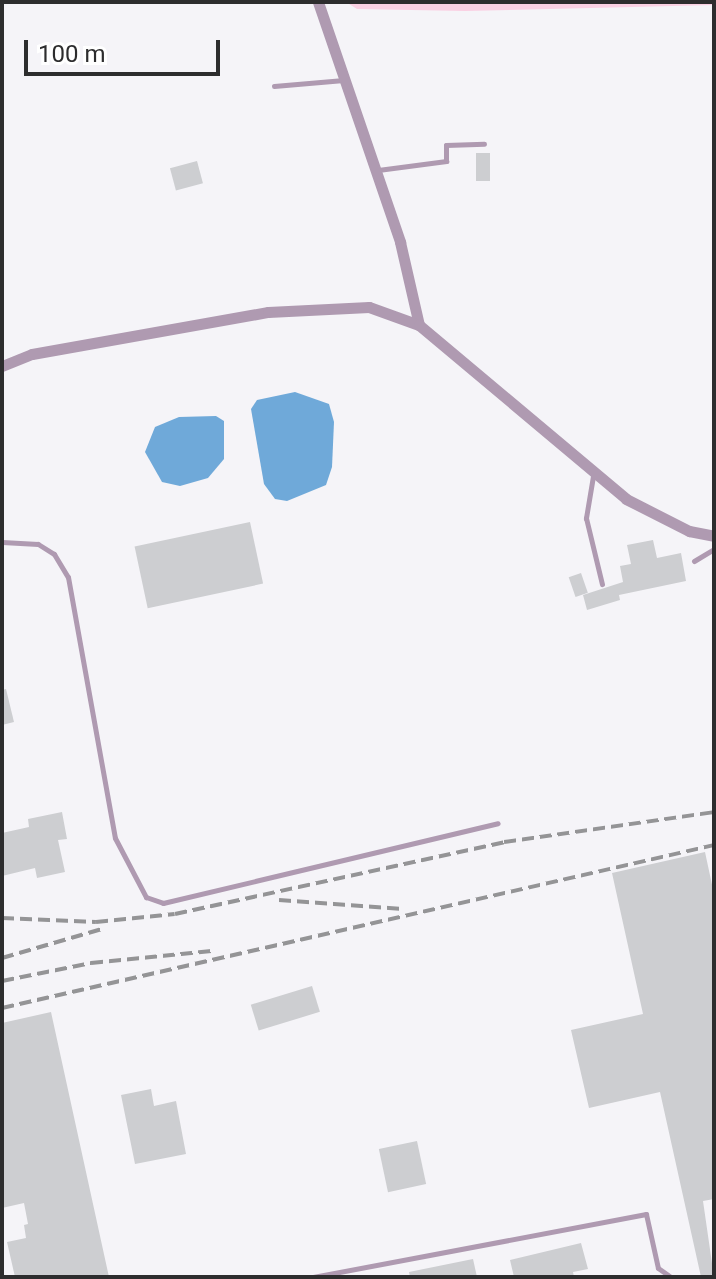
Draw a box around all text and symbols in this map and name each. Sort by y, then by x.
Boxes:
scale bar [28,24,224,74]
text: 100 m [38,40,105,68]

